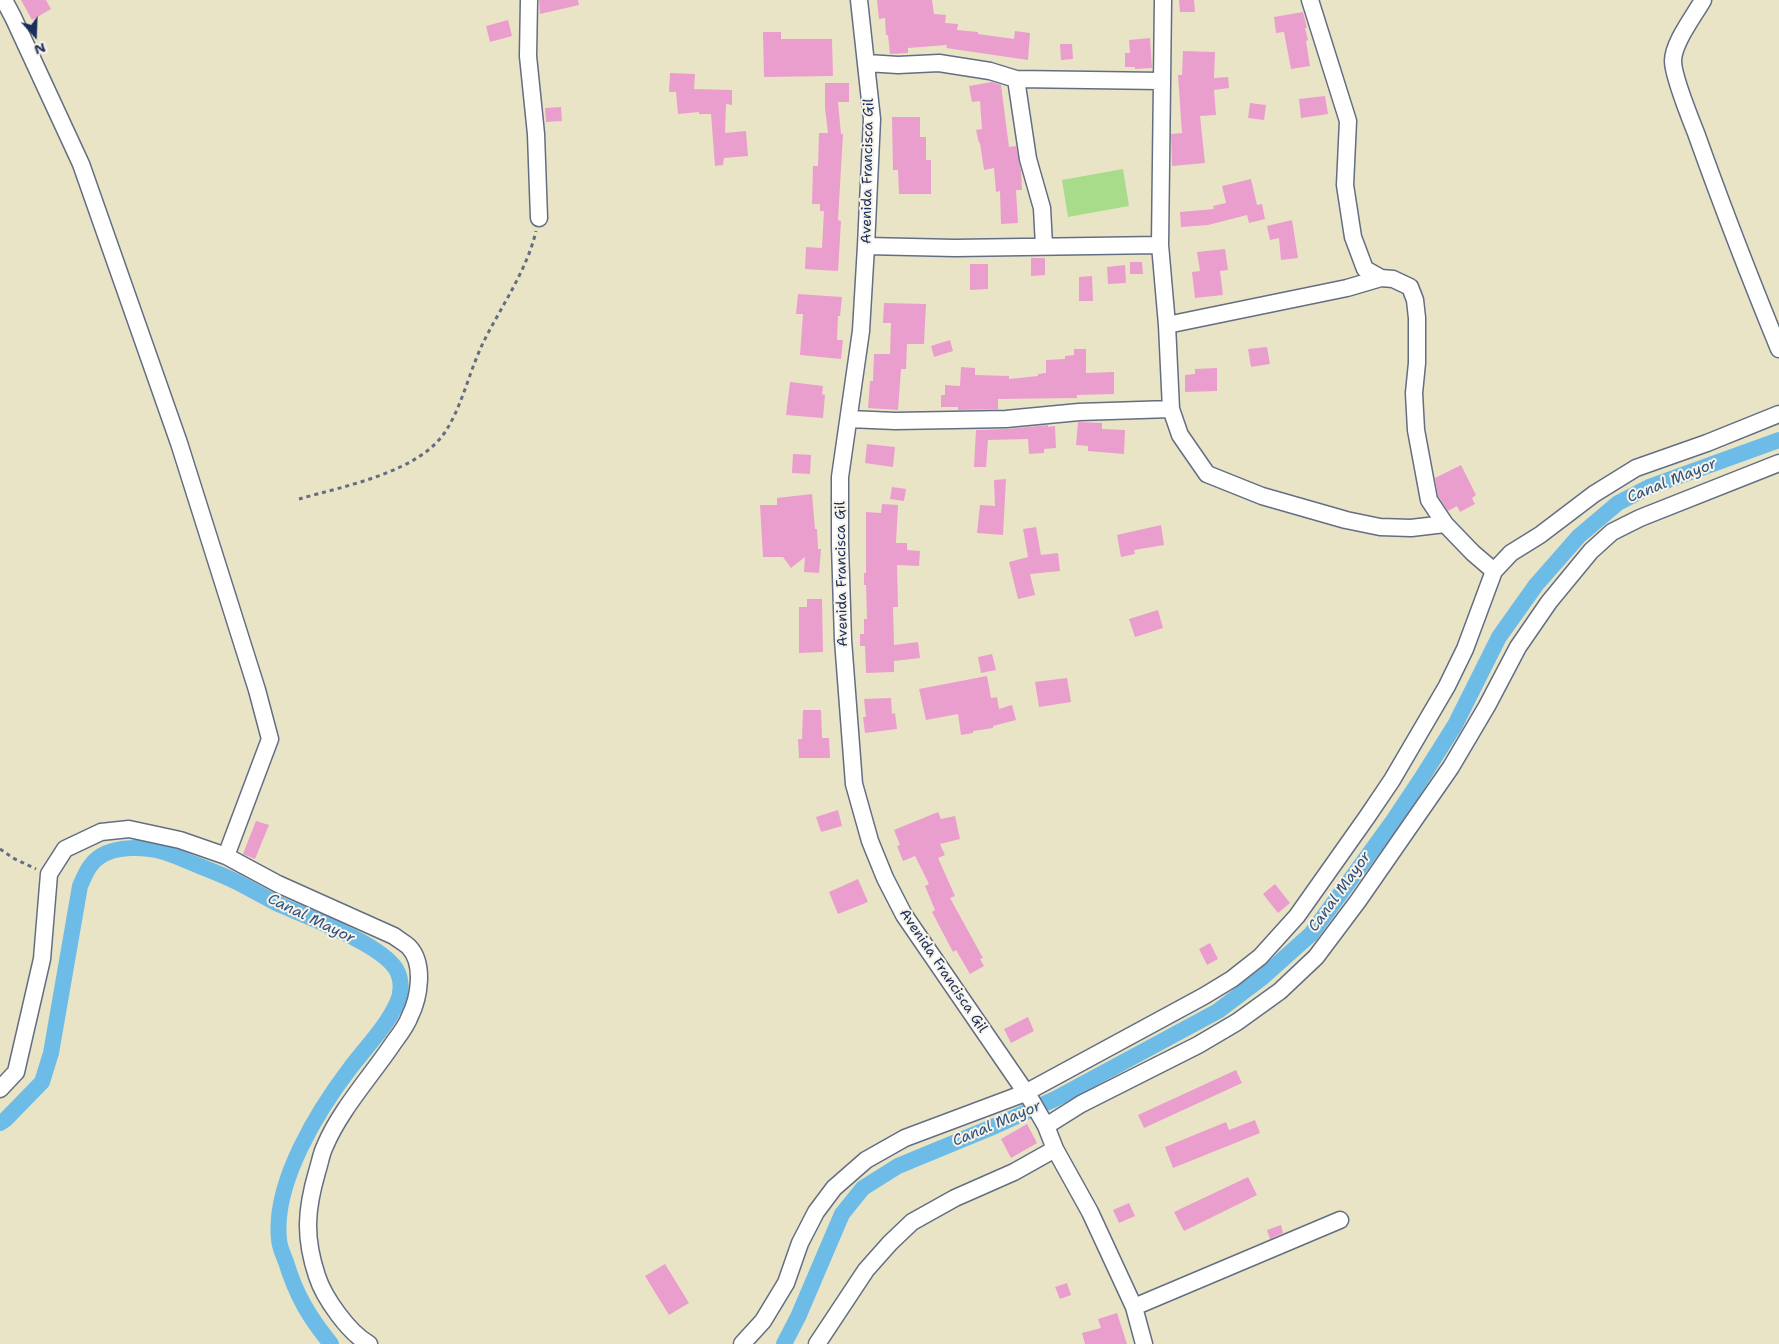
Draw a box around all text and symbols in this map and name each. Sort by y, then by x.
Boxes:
north arrow [10,10,60,60]
text: N [32,39,48,59]
street label: Avenida Francisca Gil [858,98,878,244]
water label: Canal Mayor [1625,455,1719,507]
street label: Avenida Francisca Gil [832,501,852,647]
water label: Canal Mayor [1305,848,1375,936]
water label: Canal Mayor [265,890,357,948]
street label: Avenida Francisca Gil [895,906,991,1036]
water label: Canal Mayor [950,1097,1044,1151]

